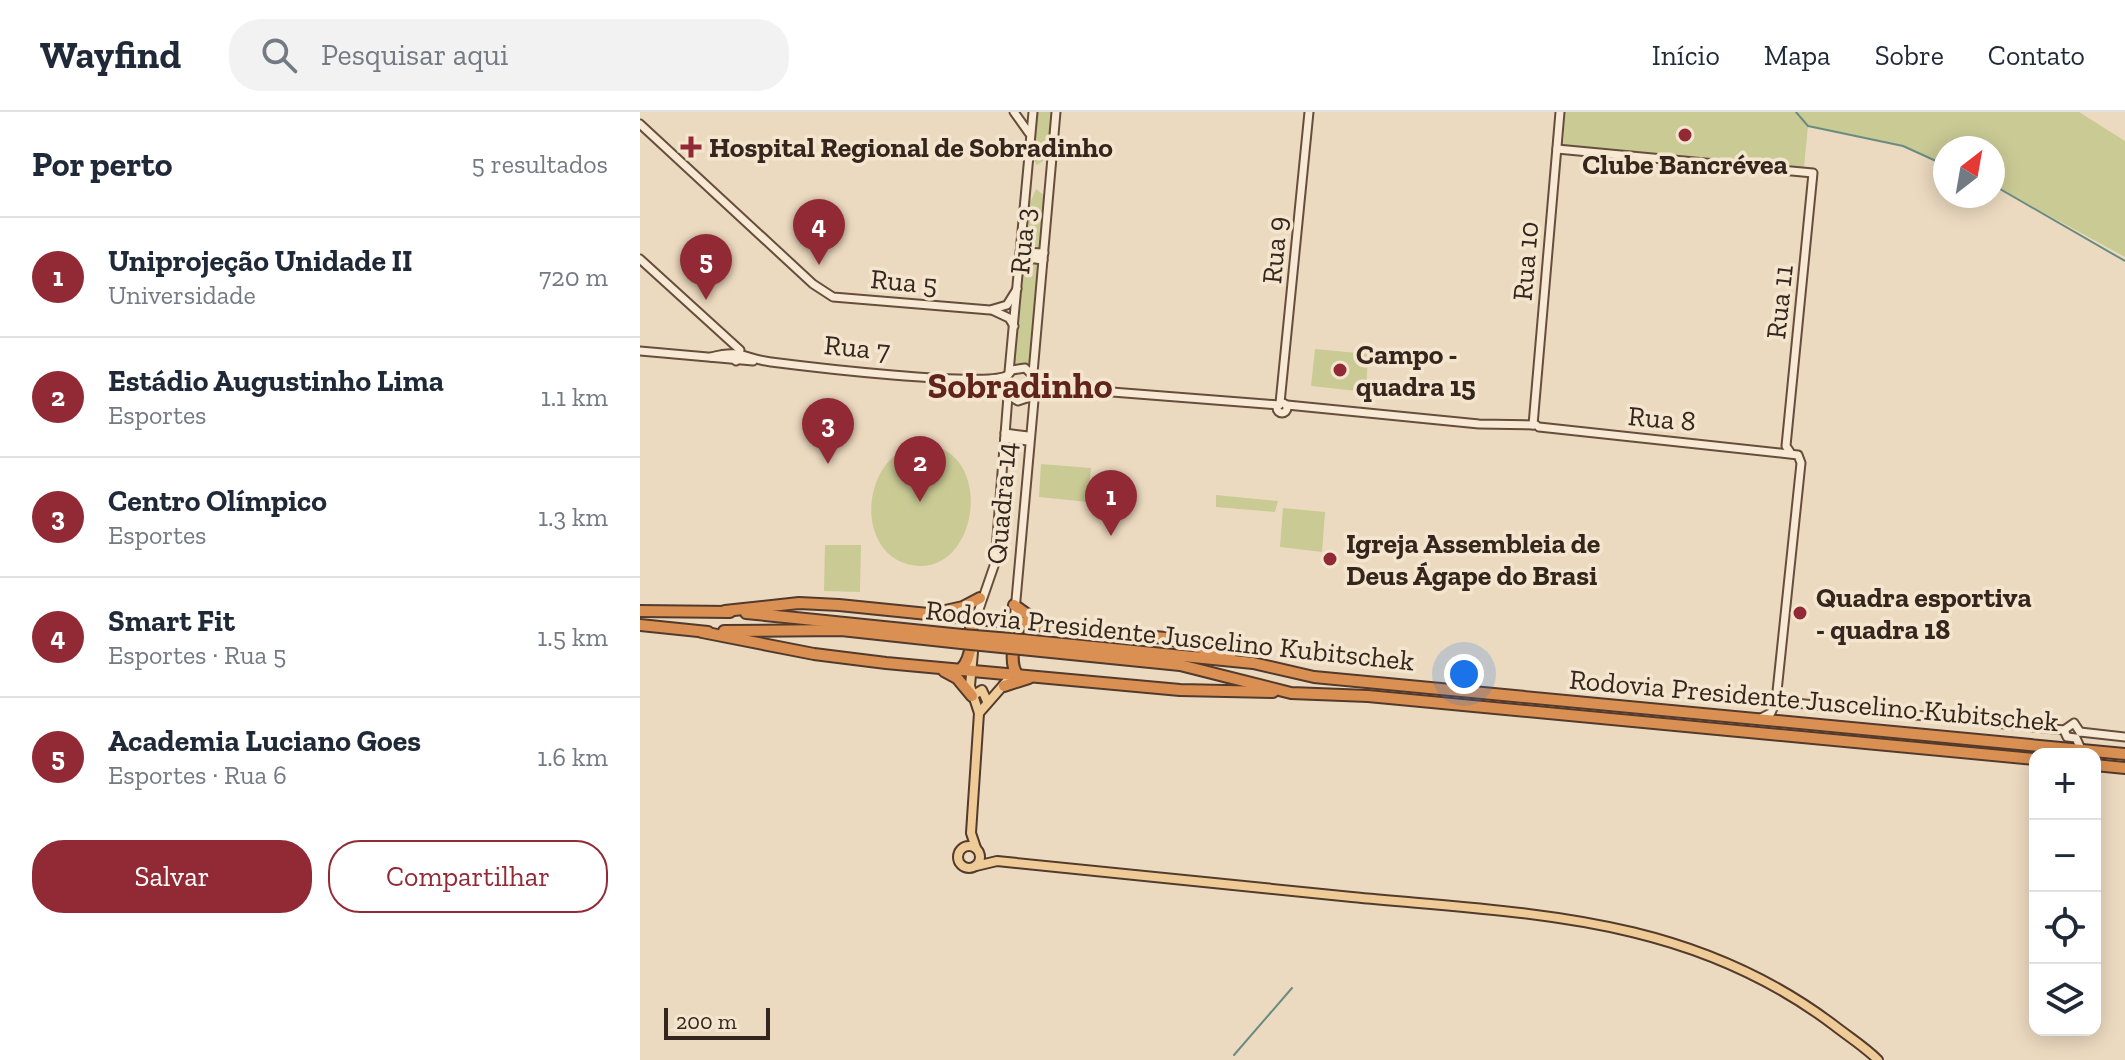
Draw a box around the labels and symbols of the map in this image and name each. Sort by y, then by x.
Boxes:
marker: Clube Bancrévea [1676,126,1694,144]
place label: Hospital Regional de Sobradinho [709,131,1113,164]
marker: Hospital Regional de Sobradinho [680,136,702,158]
north arrow [1933,136,2005,208]
place label: Clube Bancrévea [1582,148,1788,181]
pin: 4 [793,199,845,265]
street label: Rua 3 [1003,206,1042,276]
street label: Rua 9 [1255,215,1294,285]
street label: Rua 10 [1506,220,1545,302]
pin: 5 [680,234,732,300]
street label: Rua 5 [869,262,939,301]
street label: Rua 11 [1759,263,1800,341]
street label: Rua 7 [823,328,891,367]
place label: Campo - quadra 15 [1356,338,1476,403]
marker: Campo - quadra 15 [1331,361,1349,379]
district label: Sobradinho [927,364,1113,407]
pin: 3 [802,398,854,464]
street label: Rua 8 [1627,399,1697,438]
pin: 2 [894,436,946,502]
street label: Quadra 14 [980,440,1023,566]
pin: 1 [1085,470,1137,536]
place label: Igreja Assembleia de Deus Ágape do Brasi [1346,527,1600,592]
marker: Igreja Assembleia de Deus Ágape do Brasi [1321,550,1339,568]
place label: Quadra esportiva - quadra 18 [1816,581,2032,646]
street label: Rodovia Presidente Juscelino Kubitschek [924,593,1416,678]
marker: Quadra esportiva - quadra 18 [1791,604,1809,622]
your location [1444,654,1484,694]
street label: Rodovia Presidente Juscelino Kubitschek [1568,663,2060,738]
scale bar [664,1004,770,1040]

